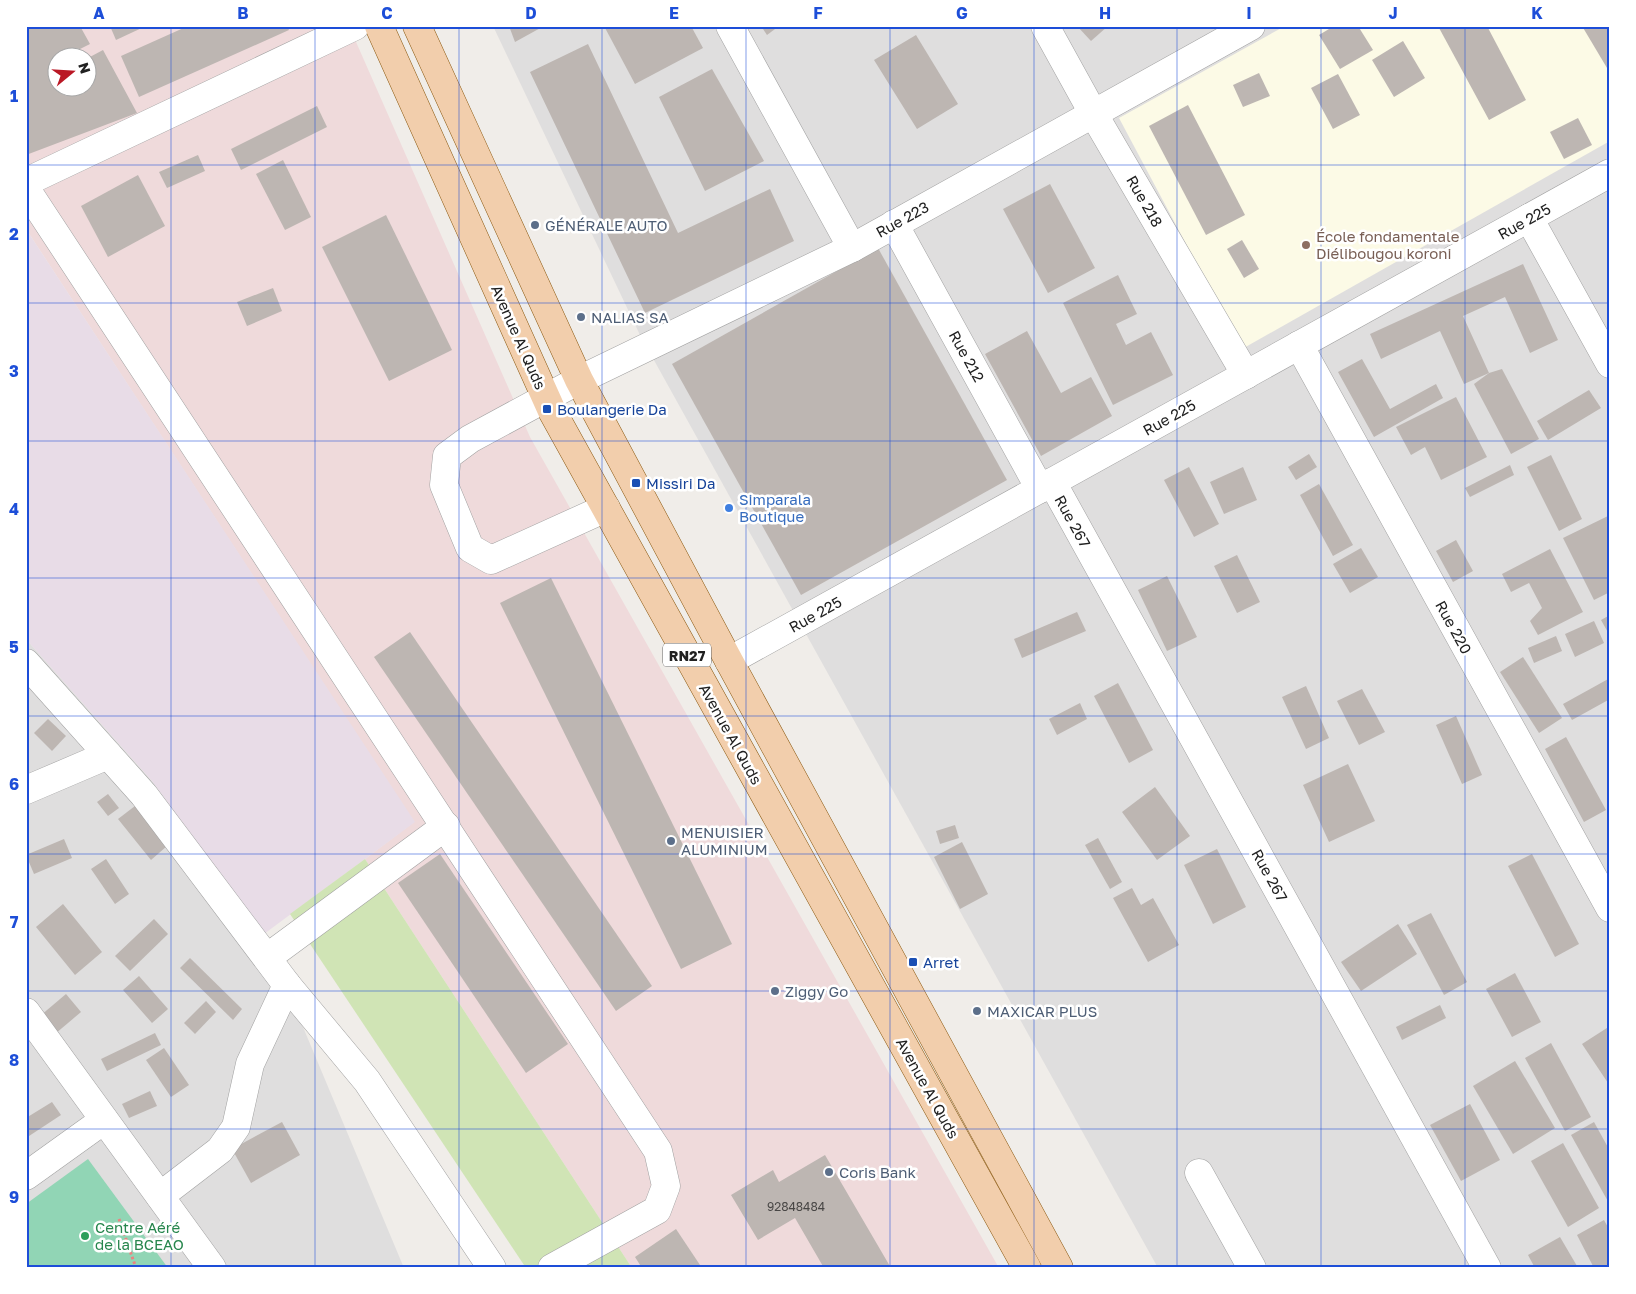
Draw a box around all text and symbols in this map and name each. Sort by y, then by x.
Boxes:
text: A [93,3,105,23]
text: B [237,3,249,23]
text: C [381,3,393,23]
text: D [525,3,537,23]
text: E [669,3,679,23]
text: F [813,3,823,23]
text: G [956,3,968,23]
text: H [1099,3,1111,23]
text: I [1246,3,1252,23]
text: J [1388,3,1398,23]
text: K [1531,3,1543,23]
north arrow [48,48,98,98]
text: N [75,60,95,76]
text: 1 [10,86,18,106]
street label: Rue 218 [1123,172,1167,230]
street label: Rue 223 [872,197,932,241]
street label: Rue 225 [1494,199,1554,243]
place label: GÉNÉRALE AUTO [545,216,668,234]
marker: GÉNÉRALE AUTO [529,219,541,231]
text: 2 [9,224,19,244]
place label: École fondamentale Diélibougou koroni [1316,227,1460,262]
marker: École fondamentale Diélibougou koroni [1300,239,1312,251]
street label: Avenue Al Quds [488,282,550,392]
place label: NALIAS SA [591,308,668,326]
marker: NALIAS SA [575,311,587,323]
street label: Rue 212 [946,327,988,385]
text: 3 [9,361,19,381]
street label: Rue 225 [1139,395,1199,439]
place label: Boulangerie Da [557,400,667,418]
marker: Boulangerie Da [541,403,553,415]
place label: Missiri Da [646,474,715,492]
marker: Missiri Da [630,477,642,489]
place label: Simparala Boutique [739,490,811,525]
street label: Rue 267 [1051,492,1095,550]
text: 4 [9,499,19,519]
marker: Simparala Boutique [723,502,735,514]
street label: Rue 225 [785,592,845,636]
street label: Rue 220 [1432,597,1476,657]
text: 5 [9,637,19,657]
road number: RN27 [663,644,711,666]
street label: Avenue Al Quds [696,681,766,788]
text: 6 [9,774,19,794]
place label: MENUISIER ALUMINIUM [681,823,768,858]
marker: MENUISIER ALUMINIUM [665,835,677,847]
street label: Rue 267 [1248,846,1292,904]
text: 7 [10,912,19,932]
place label: Arret [923,953,959,971]
marker: Arret [907,956,919,968]
place label: Ziggy Go [785,982,848,1000]
marker: Ziggy Go [769,985,781,997]
place label: MAXICAR PLUS [987,1002,1097,1020]
marker: MAXICAR PLUS [971,1005,983,1017]
street label: Avenue Al Quds [893,1035,963,1142]
text: 8 [9,1050,19,1070]
place label: Coris Bank [839,1163,917,1181]
marker: Coris Bank [823,1166,835,1178]
text: 9 [9,1187,19,1207]
house number: 92848484 [767,1199,825,1214]
place label: Centre Aéré de la BCEAO [95,1218,184,1253]
marker: Centre Aéré de la BCEAO [79,1230,91,1242]

